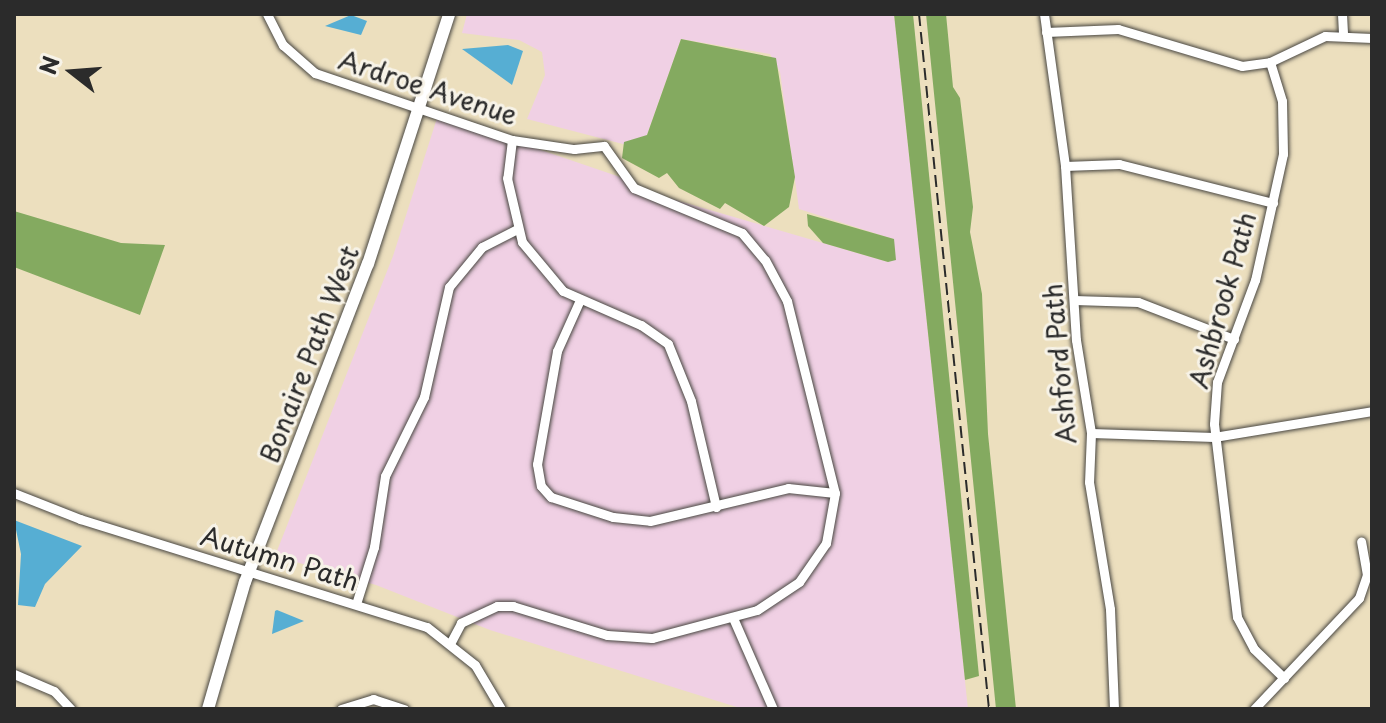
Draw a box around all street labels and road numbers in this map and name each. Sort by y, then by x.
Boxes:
street label: Ardroe Avenue [335,44,521,130]
street label: Ashbrook Path [1182,208,1262,392]
street label: Bonaire Path West [253,241,365,467]
street label: Ashford Path [1036,282,1082,446]
street label: Autumn Path [197,519,363,597]

